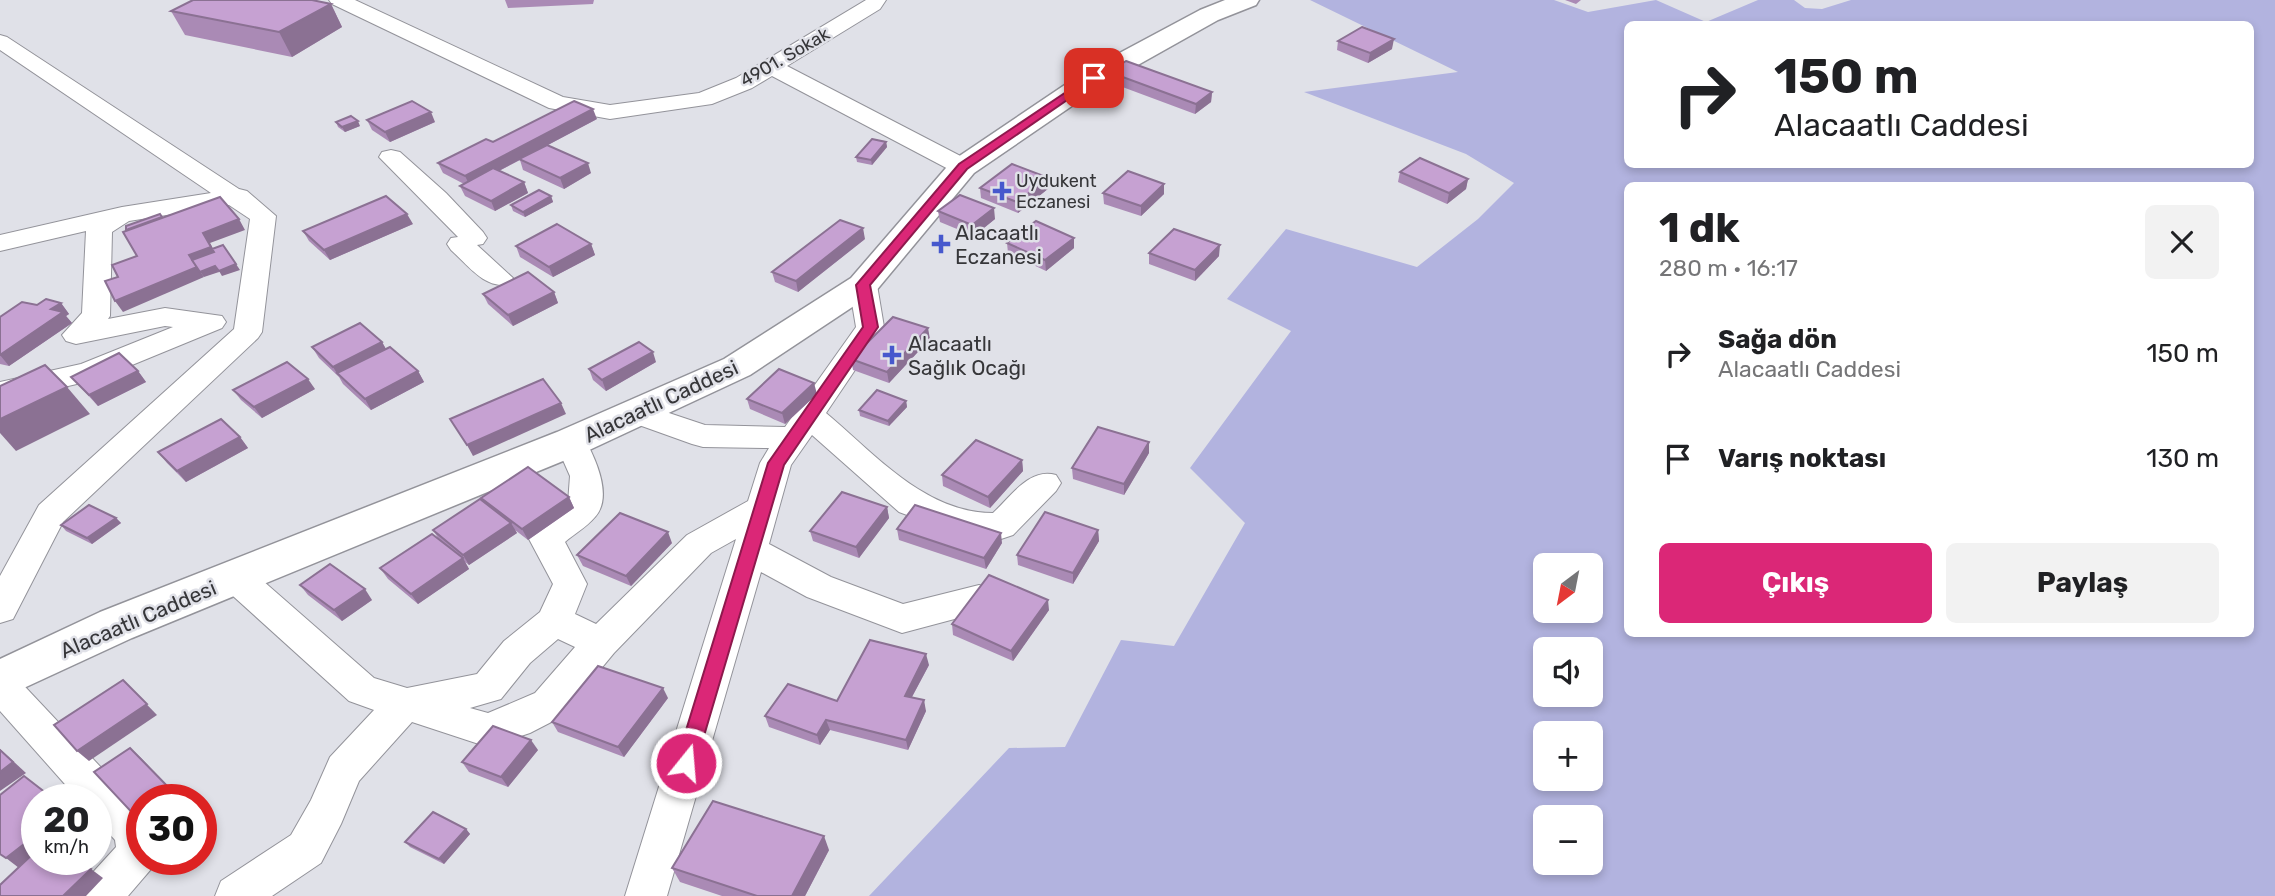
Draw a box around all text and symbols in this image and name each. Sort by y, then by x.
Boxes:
street label: 4901. Sokak [736,22,834,91]
text: 150 m [1774,47,1919,105]
pin [1064,48,1124,108]
icon: right [1659,49,1750,140]
icon: arrive [1075,59,1113,97]
text: Alacaatlı Caddesi [1774,106,2029,144]
place label: Uydukent Eczanesi [1016,170,1097,213]
marker: Uydukent Eczanesi [994,183,1010,199]
text: 1 dk [1659,203,1740,253]
button: close [2145,205,2219,279]
place label: Alacaatlı Eczanesi [955,220,1042,269]
marker: Alacaatlı Eczanesi [933,236,949,252]
text: 280 m · 16:17 [1659,254,1798,282]
text: Sağa dön [1718,324,1837,355]
place label: Alacaatlı Sağlık Ocağı [908,331,1026,380]
icon: right [1659,335,1697,373]
text: 150 m [2146,338,2219,369]
marker: Alacaatlı Sağlık Ocağı [882,345,902,365]
street label: Alacaatlı Caddesi [580,354,742,448]
text: Alacaatlı Caddesi [1718,355,1901,383]
icon: arrive [1659,440,1697,478]
text: Varış noktası [1718,443,1886,474]
text: 130 m [2146,443,2219,474]
button: Çıkış [1659,543,1932,623]
button: Paylaş [1946,543,2219,623]
north arrow [1533,553,1603,623]
map controls [1533,553,1603,875]
street label: Alacaatlı Caddesi [56,575,220,663]
button: sound [1533,637,1603,707]
button: + [1533,721,1603,791]
position arrow [649,726,723,800]
speed limit sign: 30 [126,784,217,875]
text: 20 [43,799,90,841]
button: − [1533,805,1603,875]
text: km/h [44,836,89,858]

